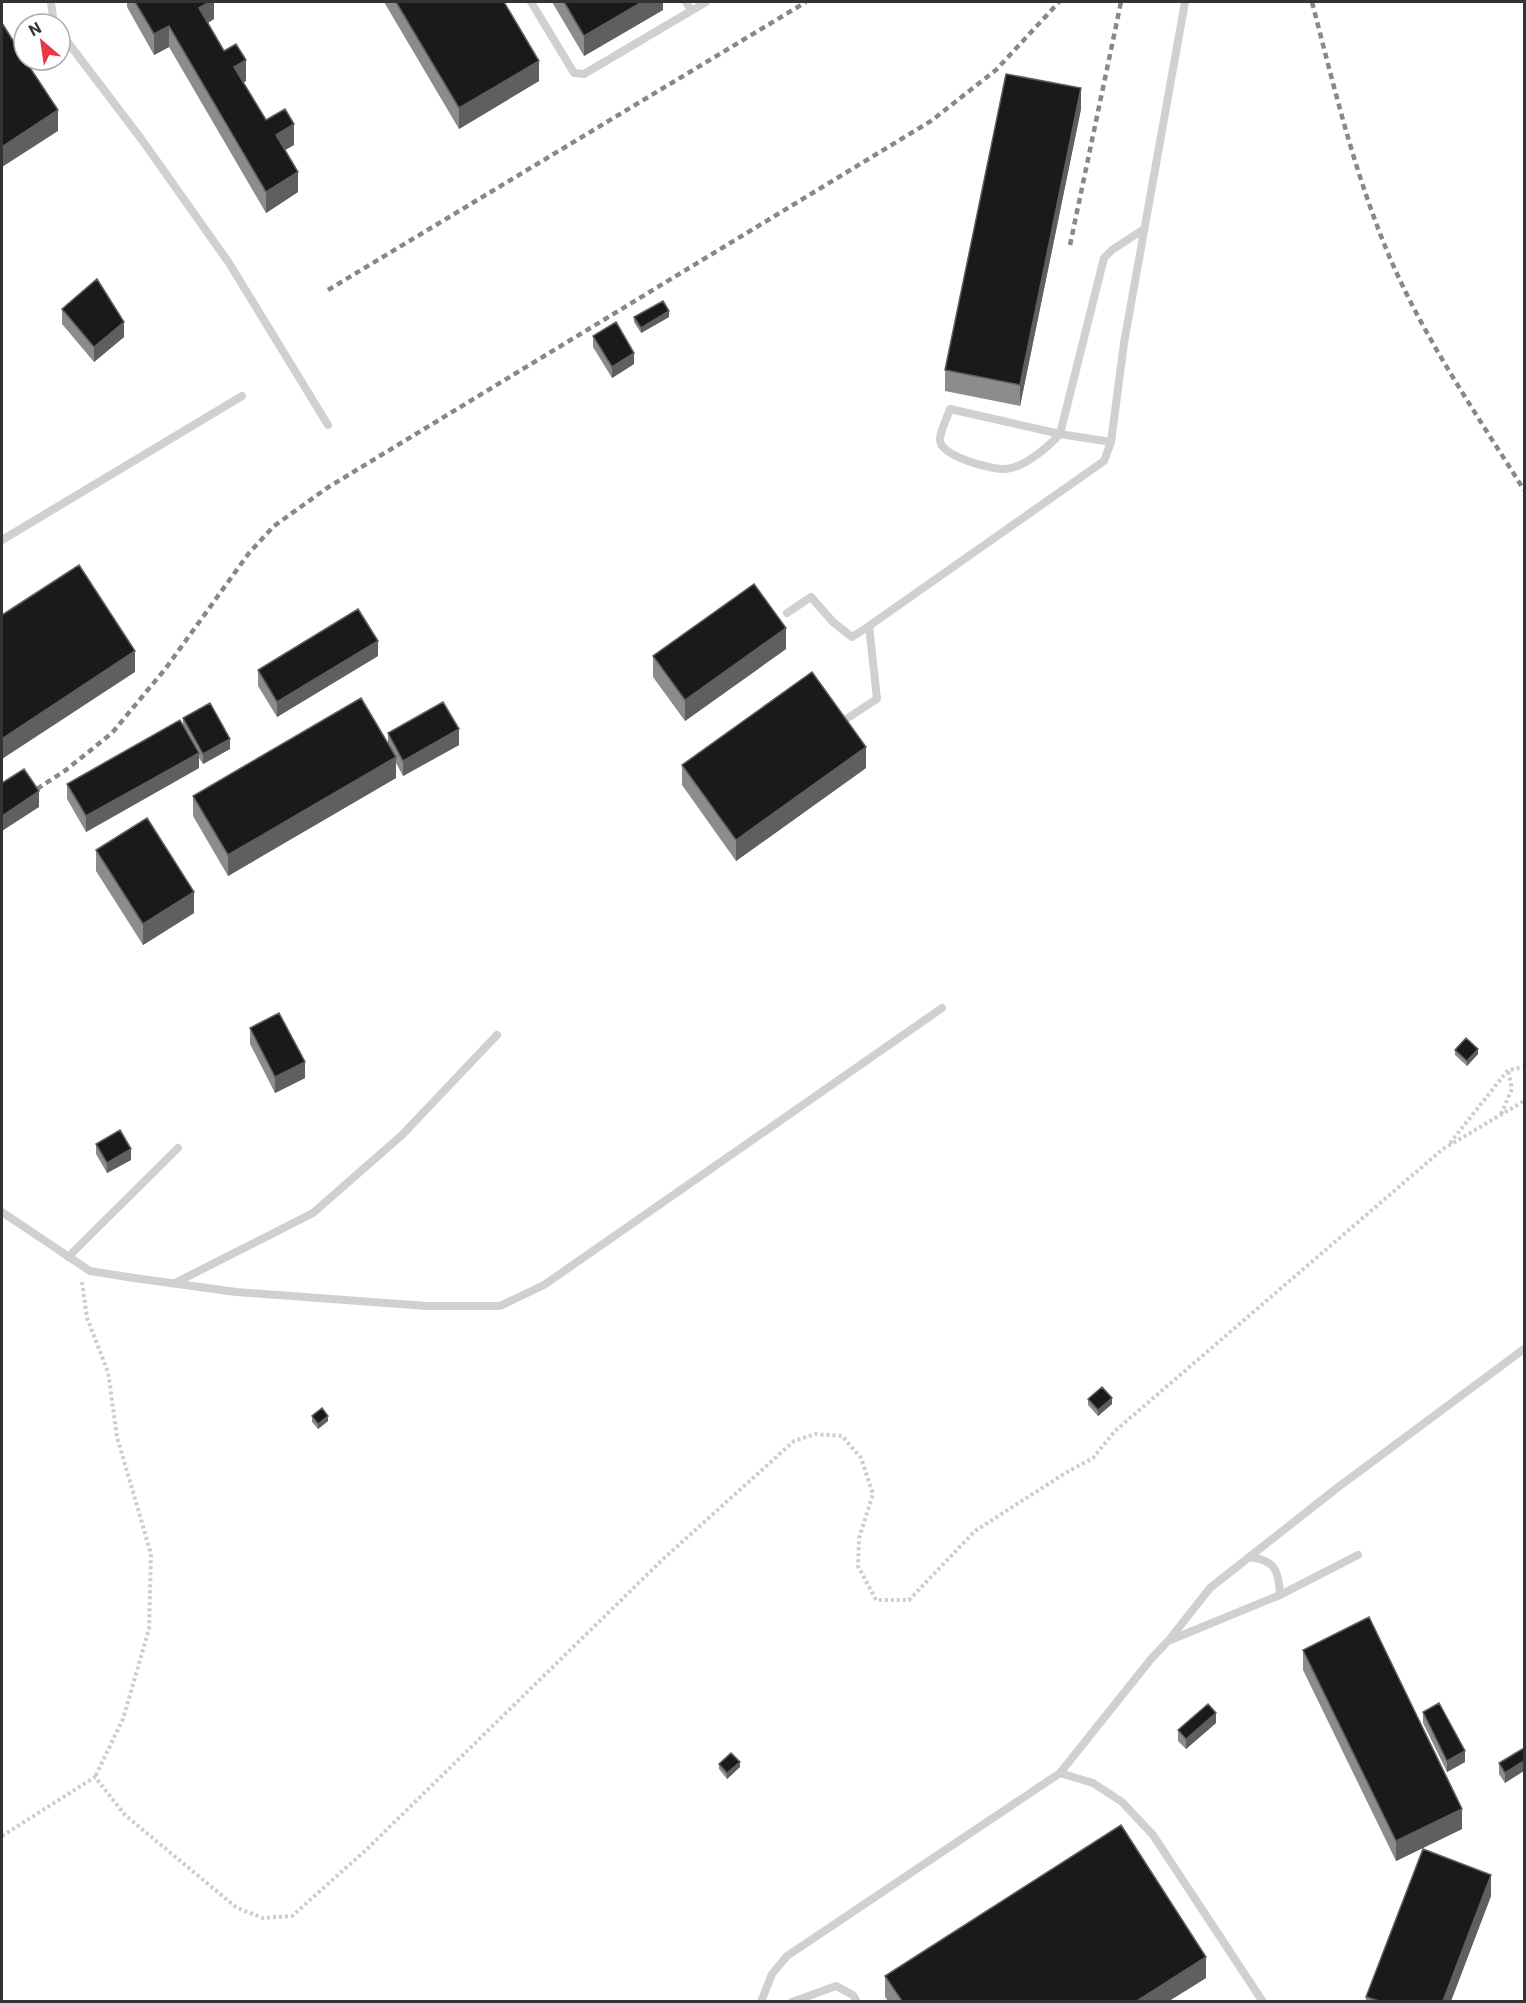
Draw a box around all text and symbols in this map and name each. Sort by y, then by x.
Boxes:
north arrow [12,12,72,72]
text: N [25,18,45,40]

